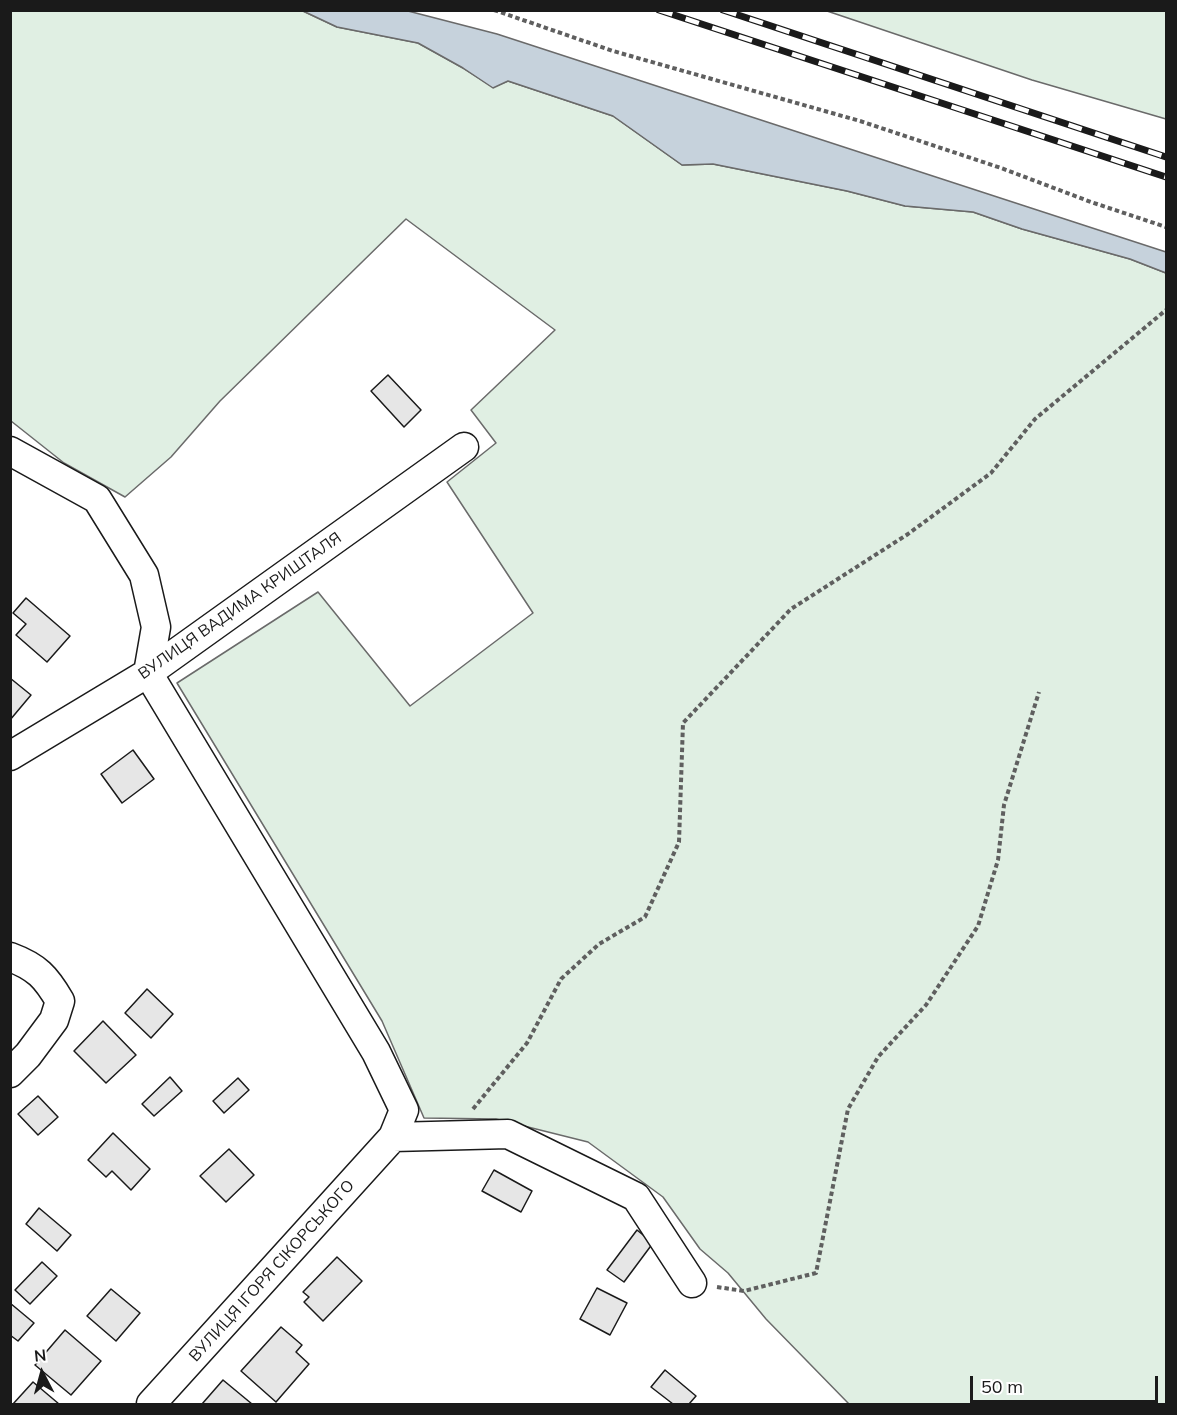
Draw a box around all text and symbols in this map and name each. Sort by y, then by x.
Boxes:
street label: ВУЛИЦЯ ВАДИМА КРИШТАЛЯ [135,528,345,684]
street label: ВУЛИЦЯ ІГОРЯ СІКОРСЬКОГО [185,1176,359,1366]
north arrow [12,1343,72,1403]
text: N [33,1345,47,1366]
scale bar [973,1364,1160,1402]
text: 50 m [981,1375,1023,1398]

